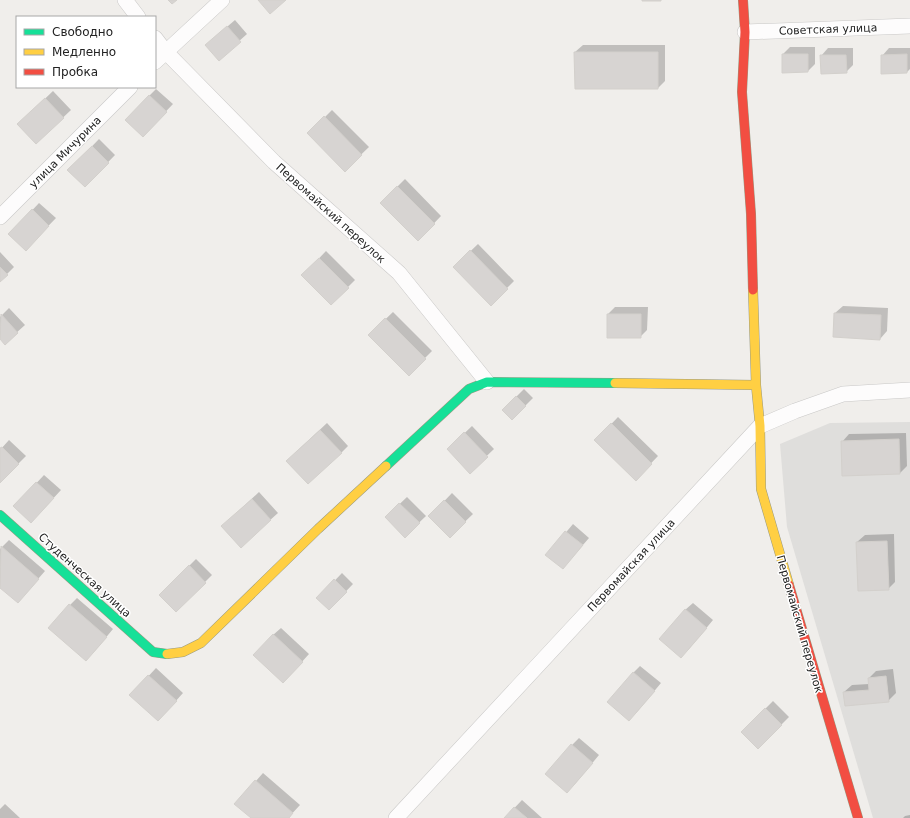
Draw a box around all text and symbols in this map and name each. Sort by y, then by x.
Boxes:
legend [16,16,156,88]
street label: Советская улица [779,21,877,38]
text: Свободно [52,25,113,39]
text: Медленно [52,45,116,59]
text: Пробка [52,65,98,79]
street label: улица Мичурина [27,114,104,191]
street label: Первомайский переулок [273,161,388,266]
street label: Первомайская улица [585,516,678,614]
street label: Студенческая улица [36,530,134,620]
street label: Первомайский переулок [774,554,826,695]

